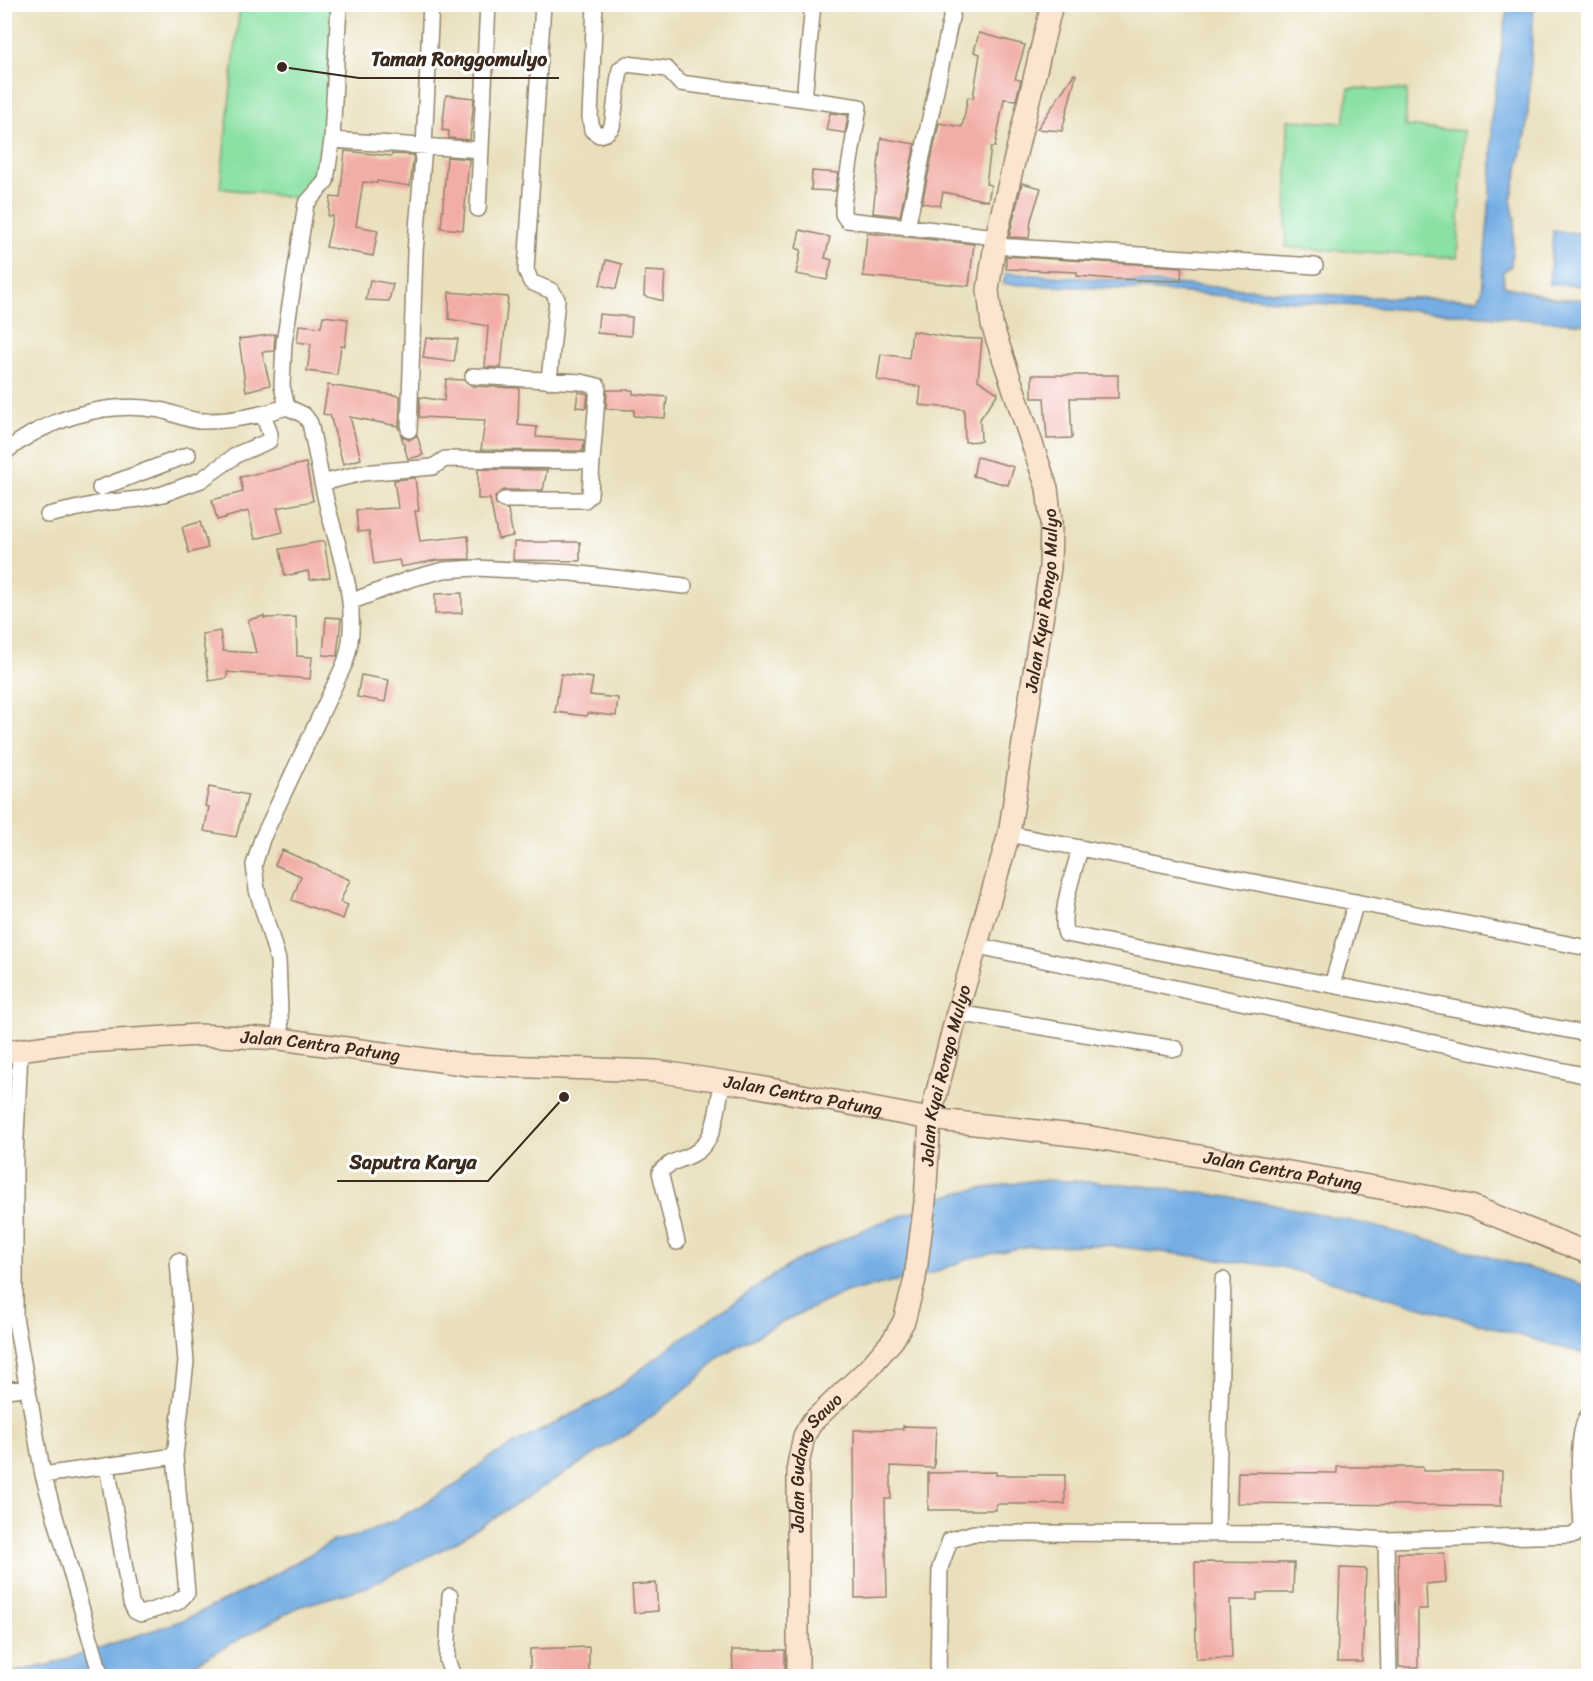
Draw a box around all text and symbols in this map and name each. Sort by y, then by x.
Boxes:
callout: Taman Ronggomulyo [359,40,559,78]
text: Taman Ronggomulyo [371,42,547,77]
street label: Jalan Kyai Rongo Mulyo [1015,507,1067,696]
street label: Jalan Kyai Rongo Mulyo [911,981,980,1168]
street label: Jalan Centra Patung [239,1021,402,1071]
street label: Jalan Centra Patung [721,1065,885,1126]
street label: Jalan Centra Patung [1200,1141,1365,1201]
callout: Saputra Karya [337,1143,488,1181]
text: Saputra Karya [349,1145,477,1180]
street label: Jalan Gudang Sawo [782,1384,850,1533]

